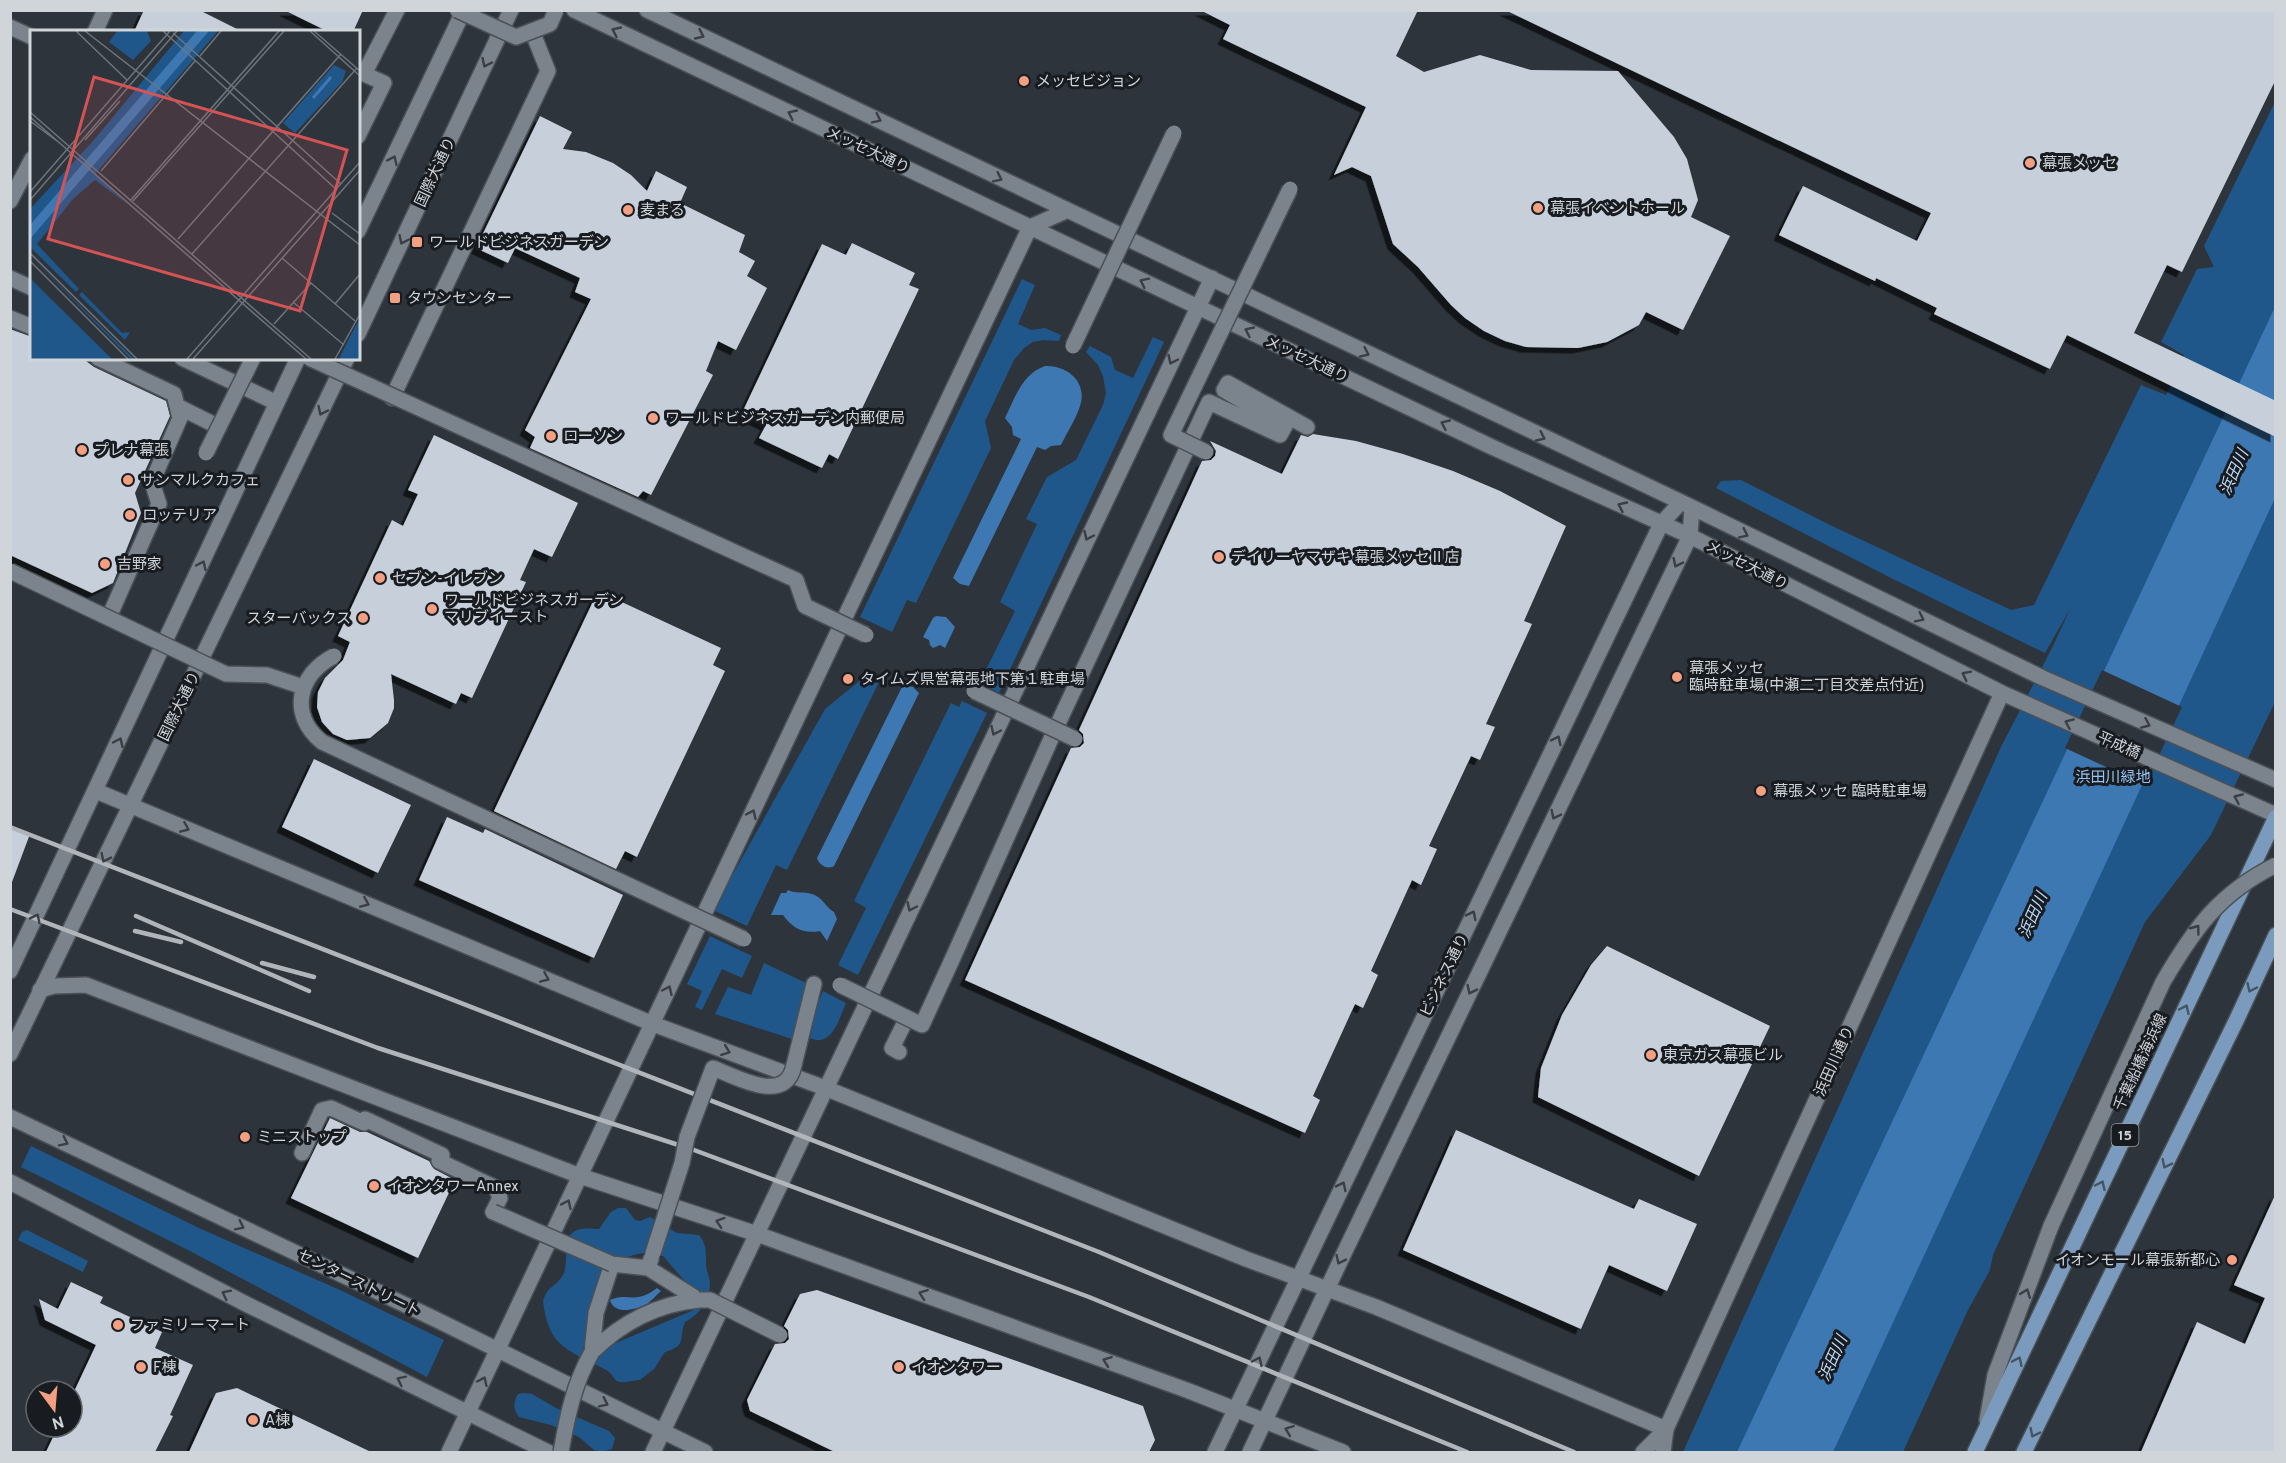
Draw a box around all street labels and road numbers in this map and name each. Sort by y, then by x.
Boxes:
street label: メッセ大通り [823,124,912,179]
street label: 国際大通り [412,135,461,211]
street label: メッセ大通り [1262,333,1351,388]
street label: メッセ大通り [1702,537,1791,595]
street label: 国際大通り [155,669,205,745]
street label: 平成橋 [2094,729,2143,764]
street label: ビジネス通り [1417,931,1474,1020]
street label: 千葉船橋海浜線 [2111,1011,2172,1114]
street label: 浜田川通り [1811,1023,1859,1100]
road number: 15 [2112,1124,2138,1146]
street label: センターストリート [294,1246,423,1322]

